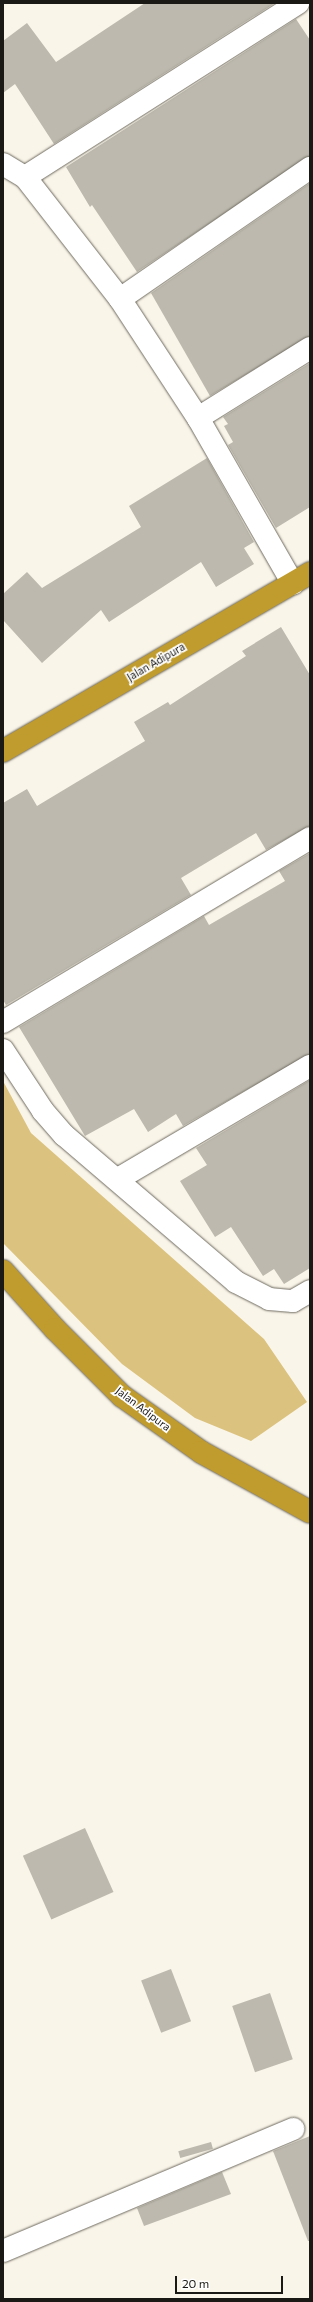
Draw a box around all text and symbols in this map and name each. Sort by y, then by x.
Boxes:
street label: Jalan Adipura [125,640,187,684]
street label: Jalan Adipura [113,1384,173,1434]
scale bar [177,2268,285,2294]
text: 20 m [182,2276,209,2290]

